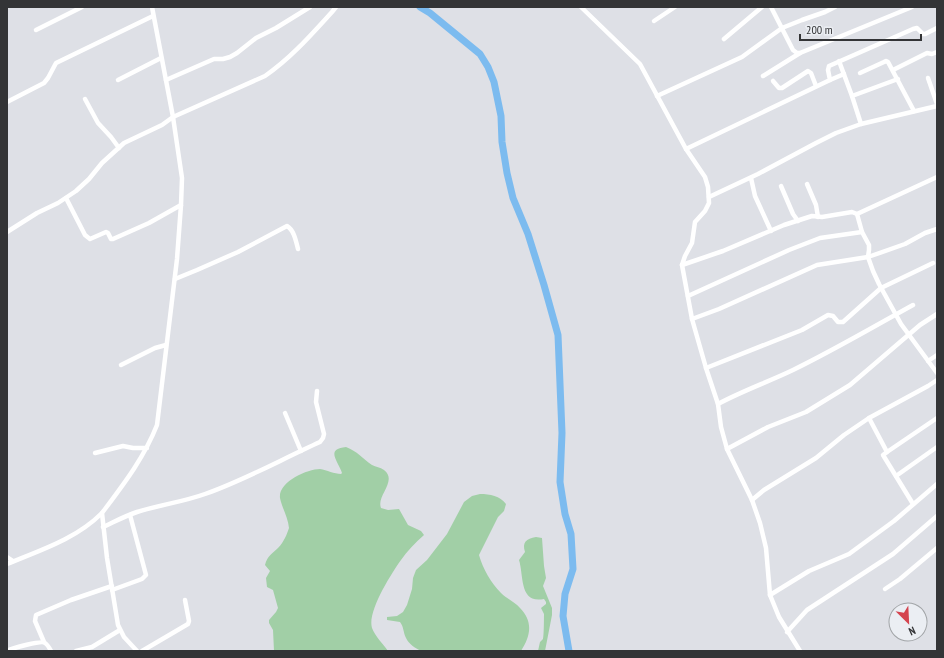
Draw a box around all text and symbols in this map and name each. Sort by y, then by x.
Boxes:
scale bar [800,16,921,42]
text: 200 m [806,22,833,37]
north arrow [888,602,928,642]
text: N [906,624,918,639]

